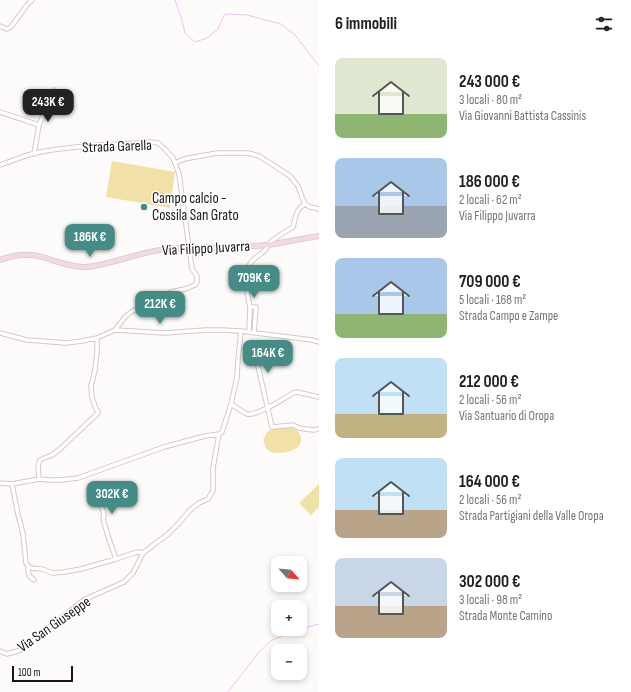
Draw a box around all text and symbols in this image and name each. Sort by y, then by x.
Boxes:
icon: filters [593,13,615,35]
text: 6 immobili [335,14,397,34]
text: 243 000 € [459,72,520,92]
icon: home [367,74,415,122]
pin: 243K € [15,89,81,123]
text: 3 locali · 80 m² [459,92,522,108]
text: 243K € [32,94,64,110]
text: Via Giovanni Battista Cassinis [459,108,586,124]
street label: Strada Garella [82,136,152,157]
text: 186 000 € [459,172,520,192]
icon: home [367,174,415,222]
place label: Campo calcio - Cossila San Grato [152,189,239,225]
text: 2 locali · 62 m² [459,192,522,208]
marker: Campo calcio - Cossila San Grato [139,202,149,212]
text: Via Filippo Juvarra [459,208,535,224]
pin: 186K € [57,224,123,258]
text: 186K € [74,229,106,245]
street label: Via Filippo Juvarra [162,237,251,260]
pin: 709K € [221,265,287,299]
text: 709K € [237,270,271,286]
text: 709 000 € [459,272,521,292]
icon: home [367,274,415,322]
pin: 212K € [127,291,193,325]
text: 5 locali · 168 m² [459,292,526,308]
text: 212K € [144,296,176,312]
text: Strada Campo e Zampe [459,308,558,324]
pin: 164K € [235,340,301,374]
text: 164K € [252,345,284,361]
text: 212 000 € [459,372,519,392]
icon: home [367,374,415,422]
text: 2 locali · 56 m² [459,392,521,408]
text: Via Santuario di Oropa [459,408,554,424]
text: 164 000 € [459,472,520,492]
icon: home [367,474,415,522]
pin: 302K € [79,481,145,515]
text: 302K € [96,486,128,502]
text: 2 locali · 56 m² [459,492,521,508]
text: Strada Partigiani della Valle Oropa [459,508,604,524]
north arrow [271,556,307,592]
map controls [271,556,307,680]
text: 302 000 € [459,572,520,592]
icon: home [367,574,415,622]
street label: Via San Giuseppe [14,592,95,657]
text: 3 locali · 98 m² [459,592,522,608]
button: + [271,600,307,636]
text: Strada Monte Camino [459,608,552,624]
button: − [271,644,307,680]
scale bar [12,664,73,683]
text: 100 m [18,666,40,679]

